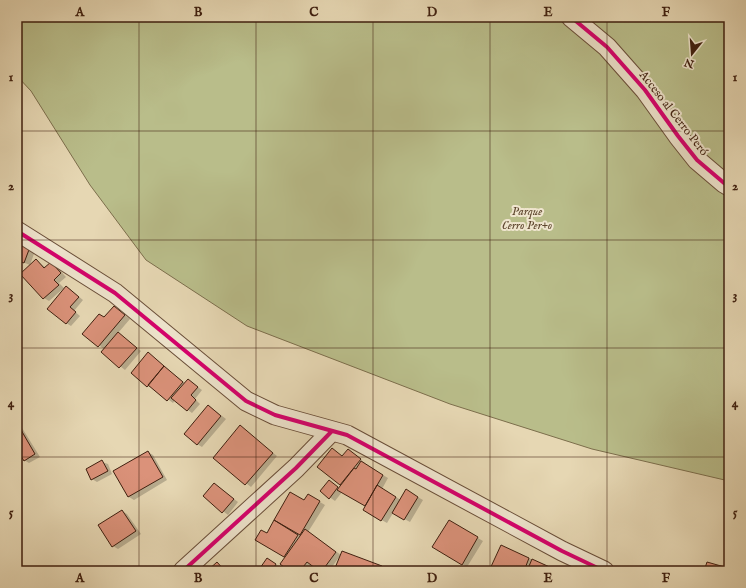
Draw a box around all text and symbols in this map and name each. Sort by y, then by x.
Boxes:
text: A [75,4,86,21]
text: B [194,4,203,21]
text: C [309,4,319,21]
text: D [427,4,438,21]
text: E [543,4,553,21]
text: F [662,4,671,21]
north arrow [672,34,712,74]
text: N [682,54,697,71]
street label: Acceso al Cerro Peró [635,67,712,159]
text: 1 [9,69,14,86]
text: 1 [733,69,738,86]
text: 2 [8,178,14,195]
text: 2 [732,178,738,195]
park label: Parque Cerro Per+o [502,204,552,233]
text: 3 [9,287,14,304]
text: 3 [733,287,738,304]
text: 4 [8,395,15,412]
text: 4 [732,395,739,412]
text: 5 [9,504,14,521]
text: 5 [733,504,738,521]
text: A [75,570,86,587]
text: B [194,570,203,587]
text: C [309,570,319,587]
text: D [427,570,438,587]
text: E [543,570,553,587]
text: F [662,570,671,587]

